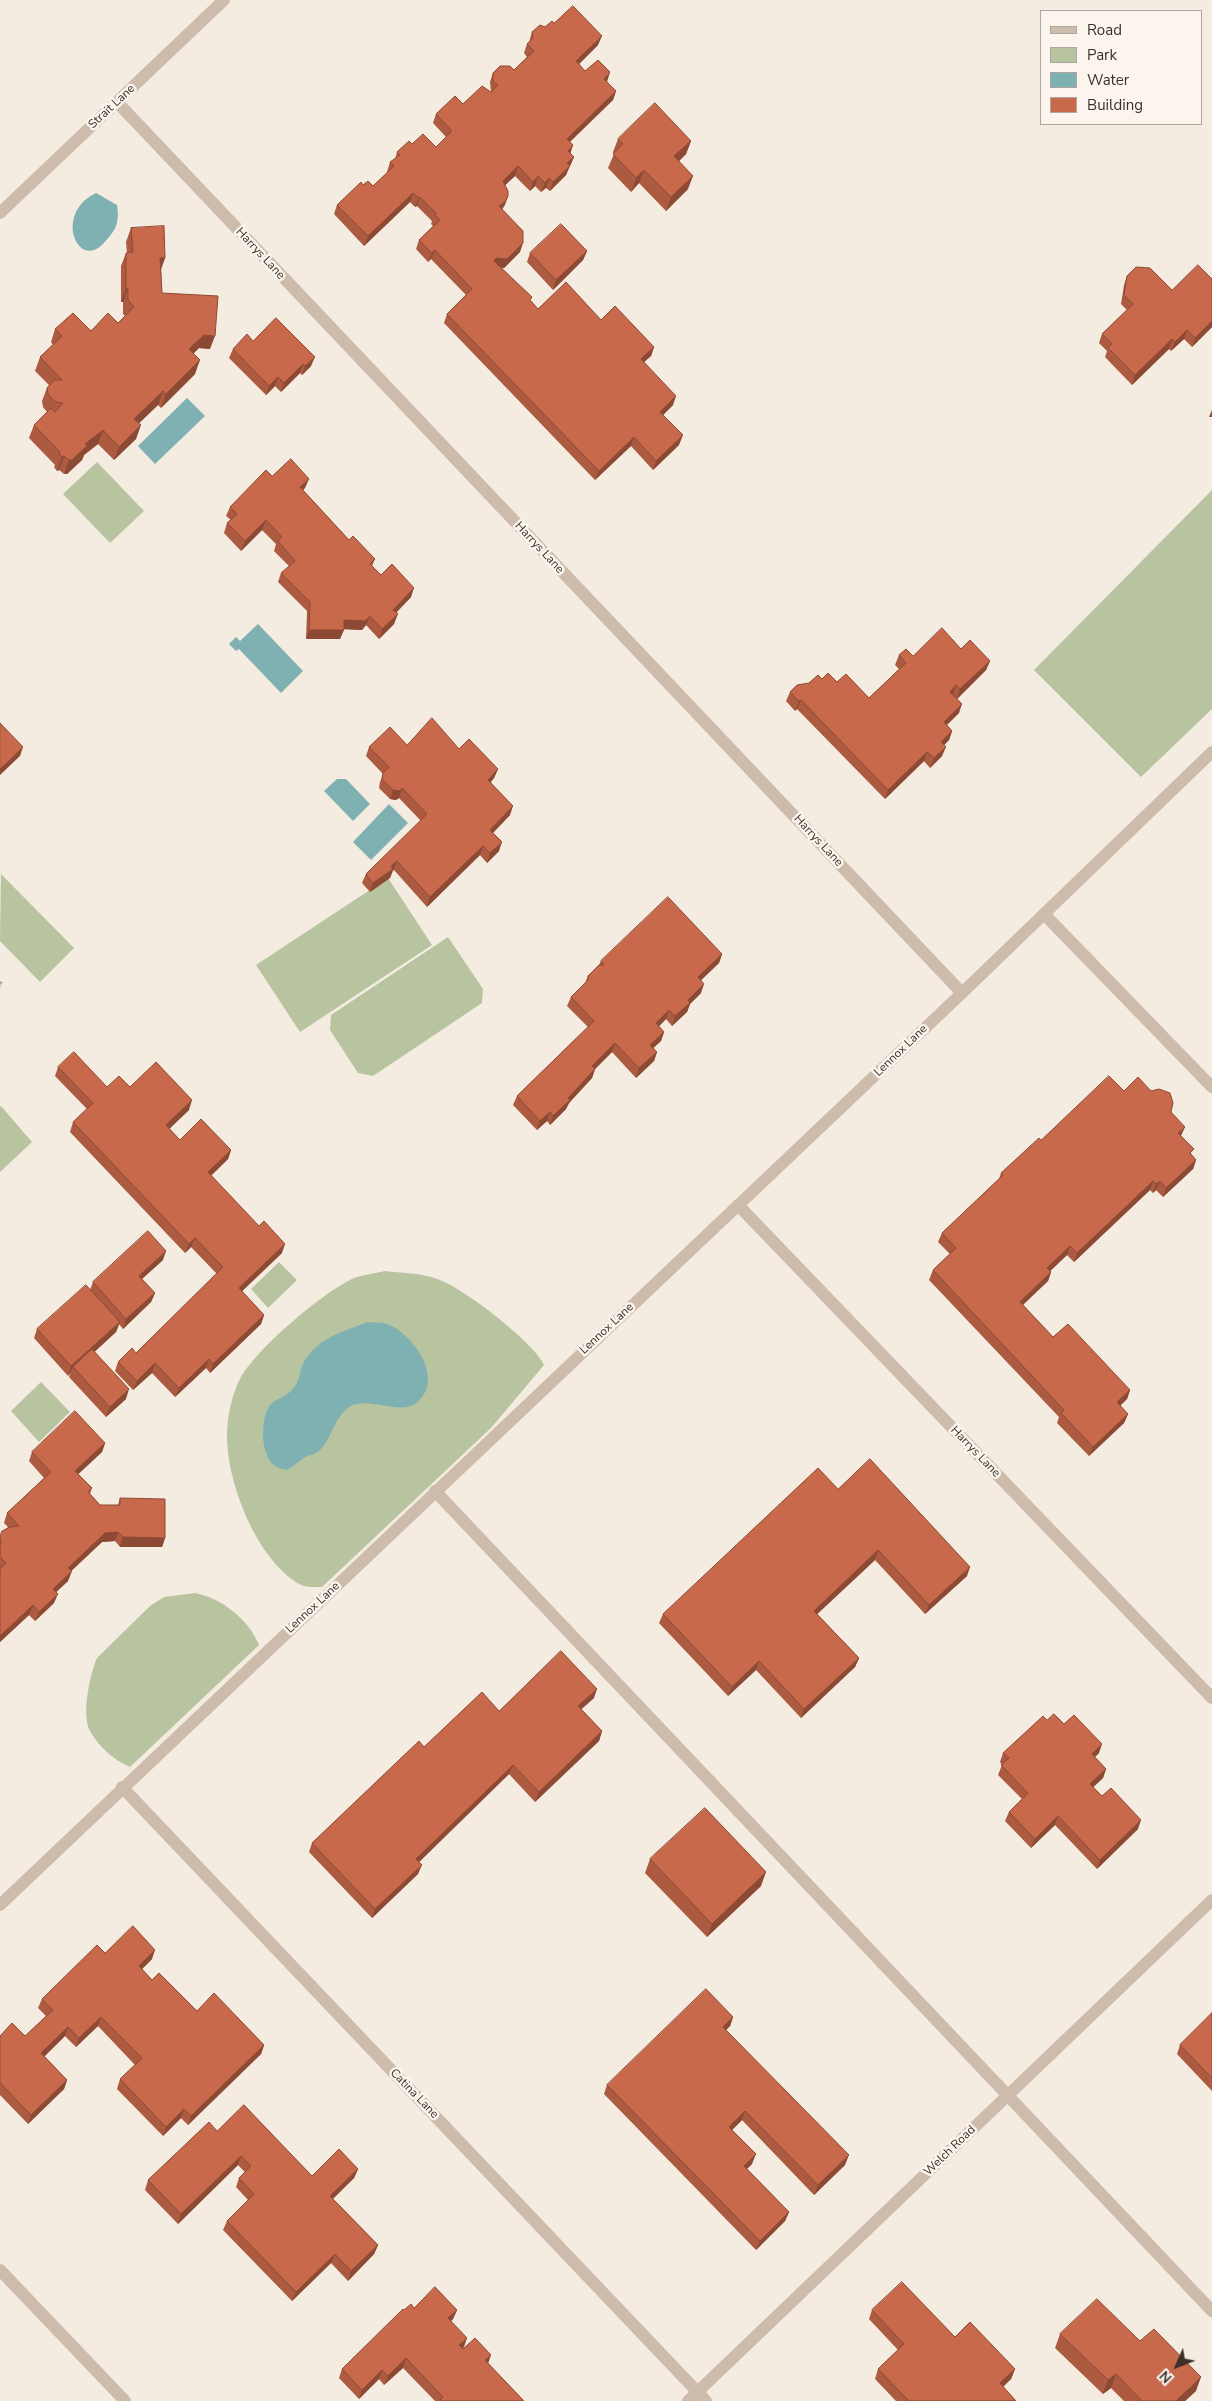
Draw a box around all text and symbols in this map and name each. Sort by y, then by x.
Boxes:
legend [1040,10,1202,125]
text: Road [1087,20,1122,40]
text: Park [1087,45,1117,65]
text: Water [1087,70,1129,90]
street label: Strait Lane [86,82,138,132]
text: Building [1087,95,1143,115]
street label: Harrys Lane [232,225,288,283]
street label: Harrys Lane [511,519,567,577]
street label: Harrys Lane [790,812,846,870]
street label: Lennox Lane [871,1022,931,1080]
street label: Lennox Lane [577,1300,637,1358]
street label: Harrys Lane [947,1423,1003,1481]
street label: Lennox Lane [283,1579,343,1637]
street label: Catina Lane [387,2066,441,2122]
street label: Welch Road [921,2123,979,2179]
north arrow [1152,2341,1202,2391]
text: N [1155,2366,1176,2387]

